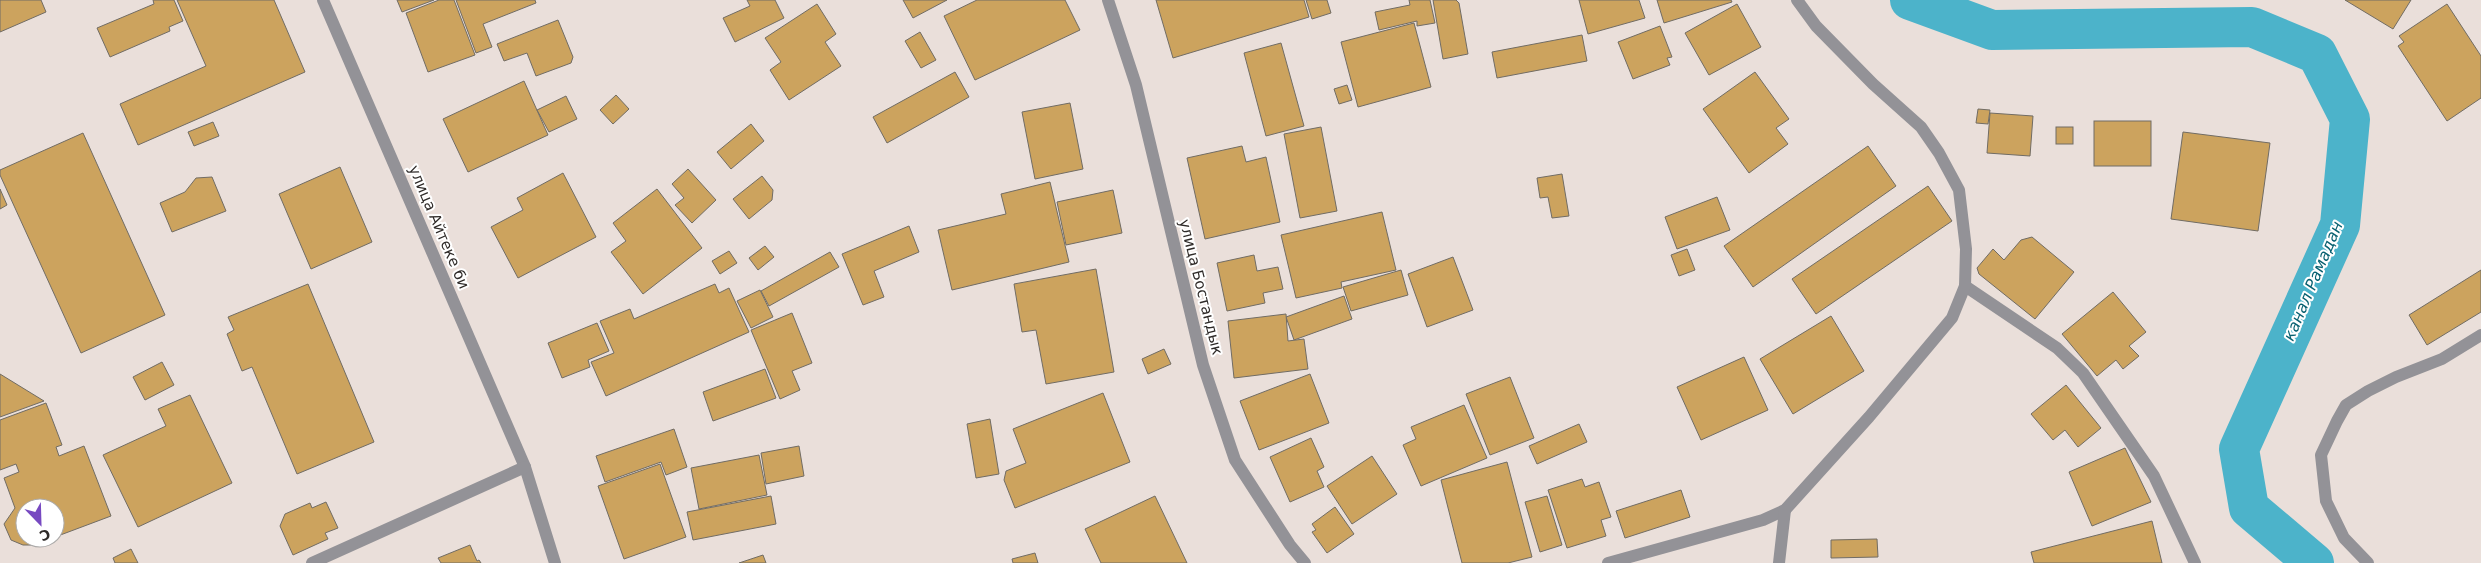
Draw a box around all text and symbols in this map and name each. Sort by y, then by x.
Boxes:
street label: улица Айтеке би [405,163,473,291]
street label: улица Бостандык [1175,217,1227,357]
water label: канал Рамадан [2279,219,2347,343]
north arrow [15,498,65,548]
text: С [37,526,53,544]

